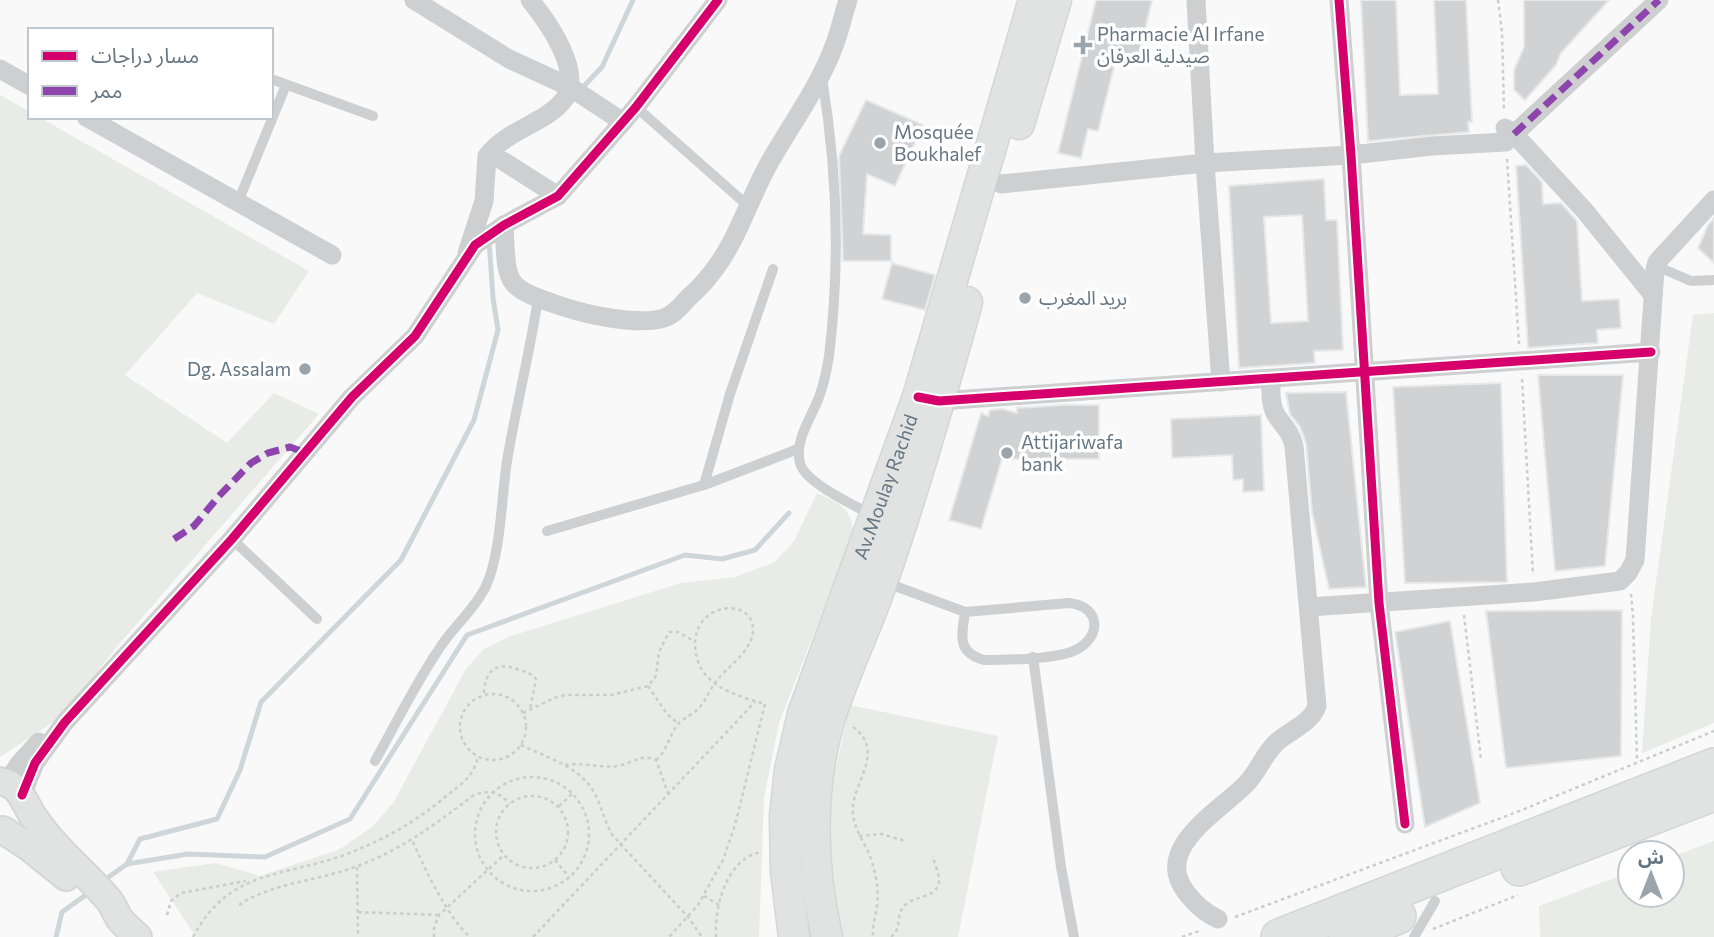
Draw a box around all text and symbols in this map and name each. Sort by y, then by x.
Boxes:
place label: Pharmacie Al Irfane صيدلية العرفان [1097,22,1264,68]
legend [28,28,273,119]
marker: Pharmacie Al Irfane صيدلية العرفان [1075,37,1091,53]
text: مسار دراجات [91,42,199,68]
text: ممر [90,77,122,103]
place label: Mosquée Boukhalef [894,120,982,165]
marker: Mosquée Boukhalef [872,135,888,151]
place label: بريد المغرب [1039,286,1127,310]
marker: بريد المغرب [1017,290,1033,306]
place label: Dg. Assalam [187,357,291,380]
marker: Dg. Assalam [297,361,313,377]
street label: Av.Moulay Rachid [848,411,922,562]
place label: Attijariwafa bank [1021,430,1123,475]
marker: Attijariwafa bank [999,445,1015,461]
north arrow [1616,839,1686,909]
text: ش [1638,845,1664,868]

